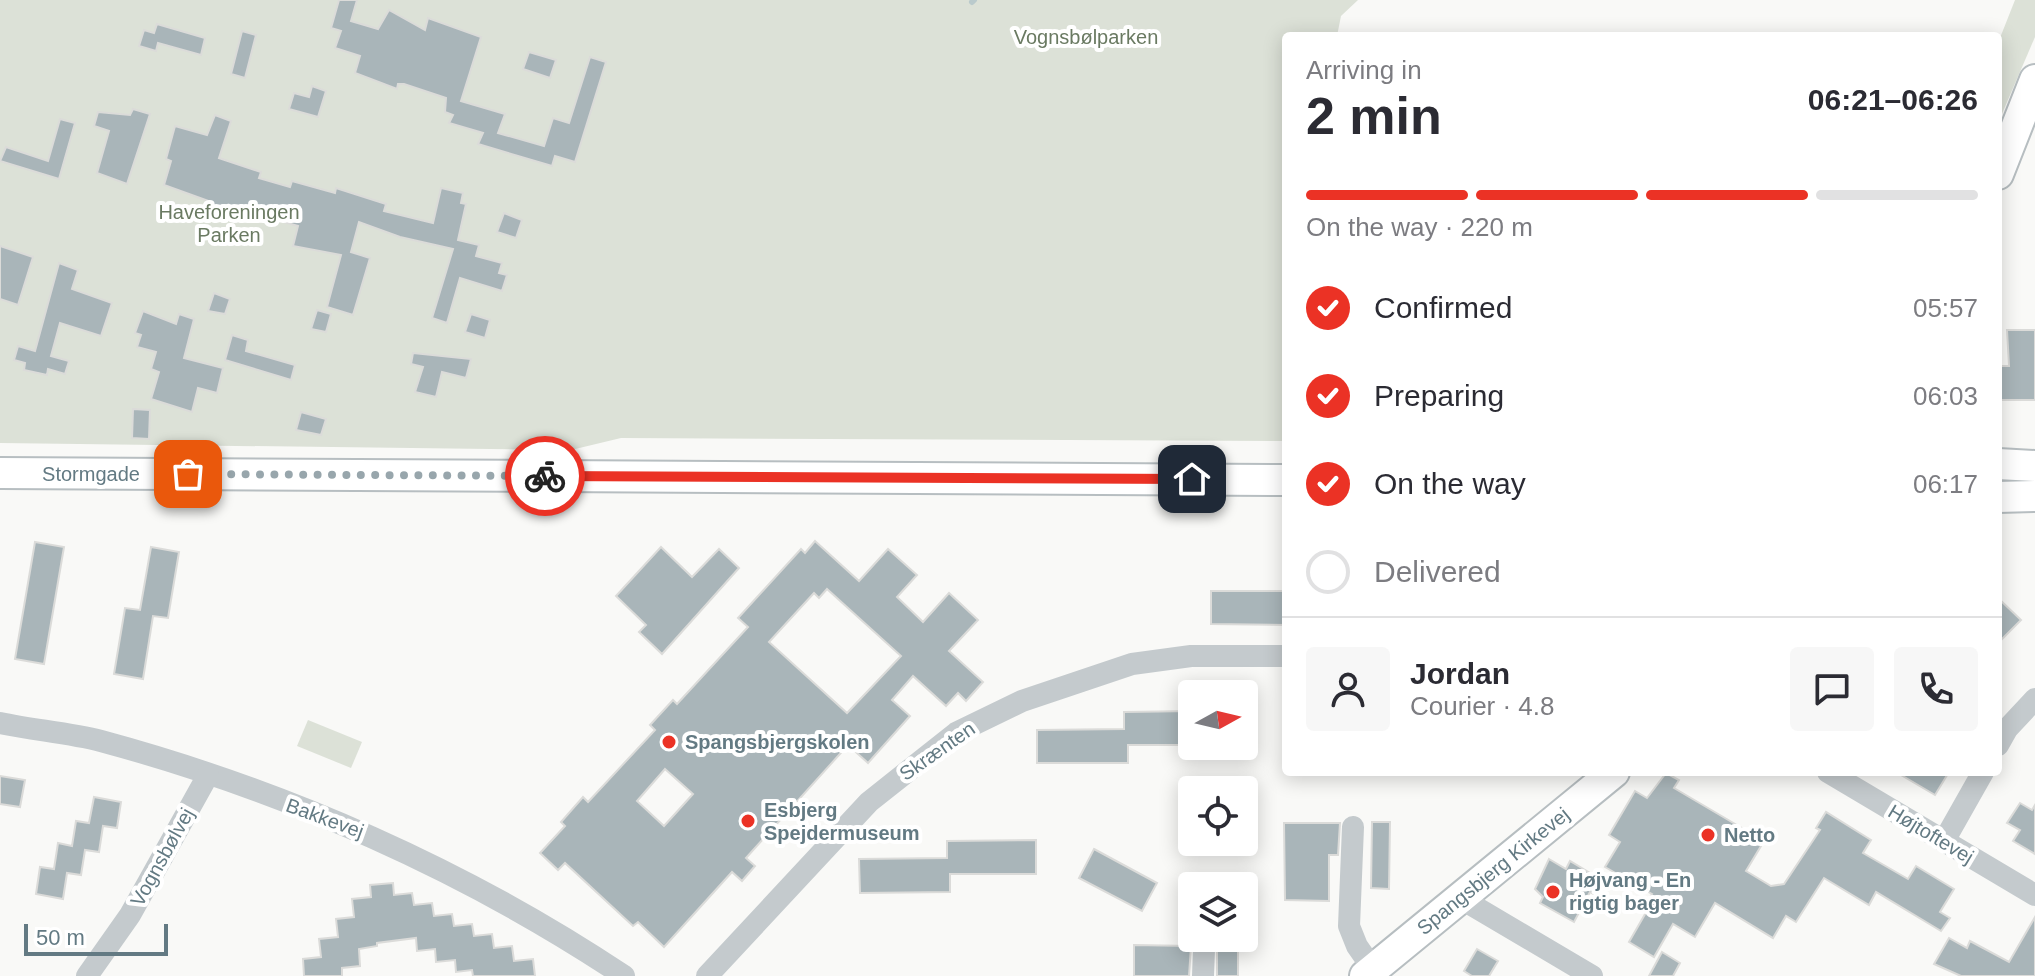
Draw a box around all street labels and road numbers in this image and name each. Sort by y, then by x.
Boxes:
street label: Stormgade [42,463,140,485]
street label: Skrænten [895,717,979,785]
street label: Bakkevej [283,794,367,842]
street label: Højtoftevej [1884,800,1978,868]
street label: Spangsbjerg Kirkevej [1413,803,1573,939]
street label: Vognsbølvej [126,804,198,910]

